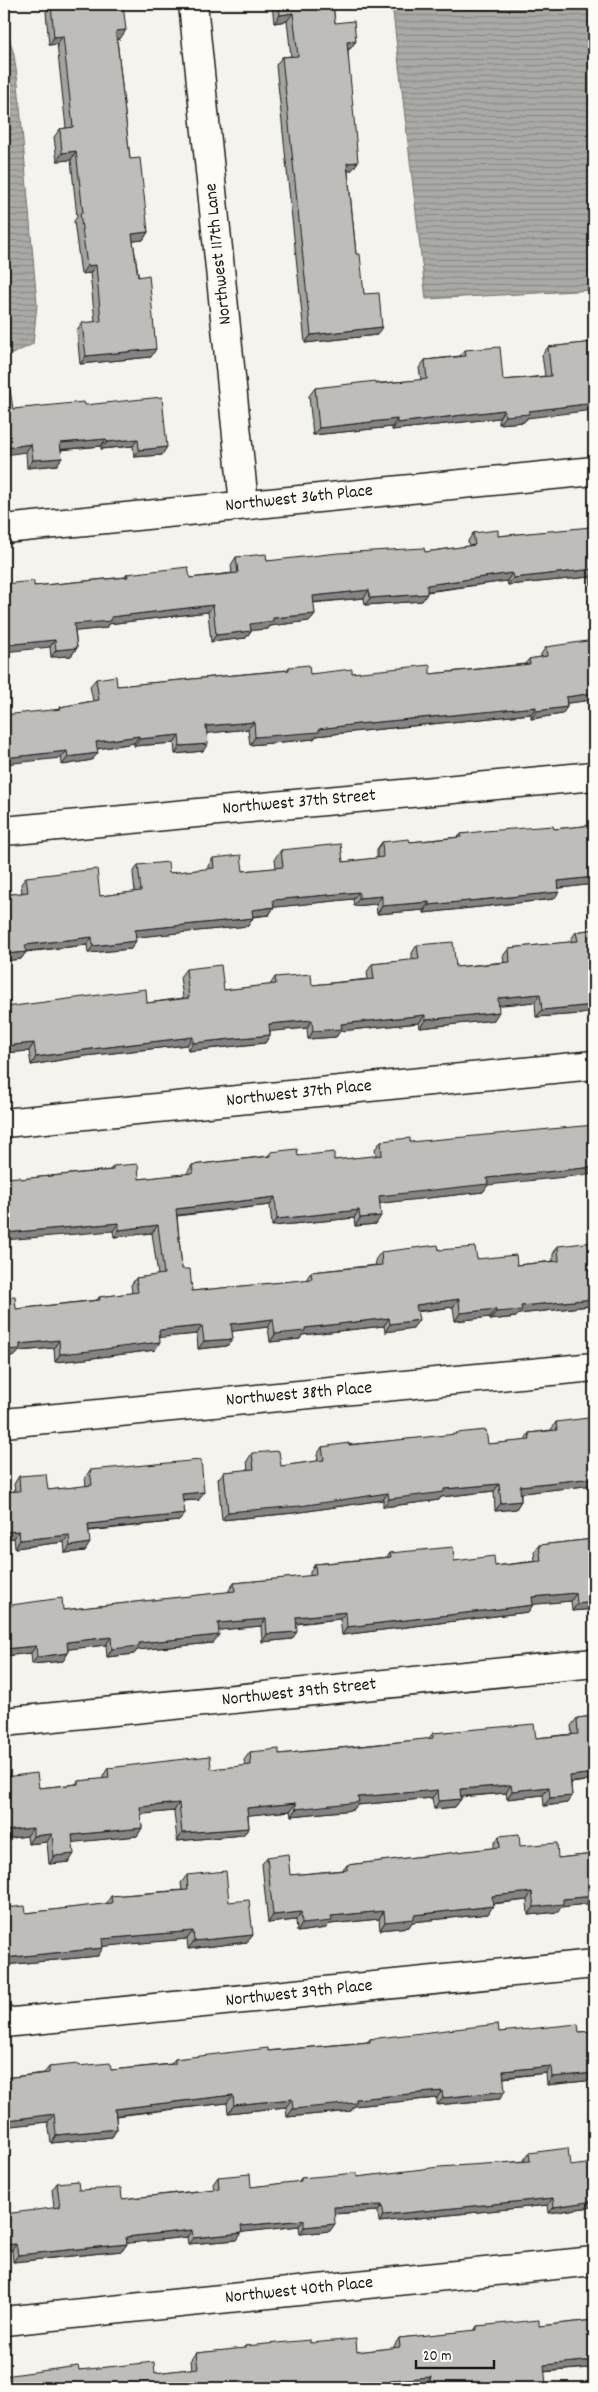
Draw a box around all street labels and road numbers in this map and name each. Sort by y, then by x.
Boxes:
street label: Northwest 117th Lane [199,182,239,326]
street label: Northwest 36th Place [224,479,374,519]
street label: Northwest 37th Street [221,784,377,822]
street label: Northwest 37th Place [225,1074,373,1114]
street label: Northwest 38th Place [225,1376,373,1414]
street label: Northwest 39th Street [220,1672,378,1714]
street label: Northwest 39th Place [224,1974,374,2014]
street label: Northwest 40th Place [224,2271,374,2311]

